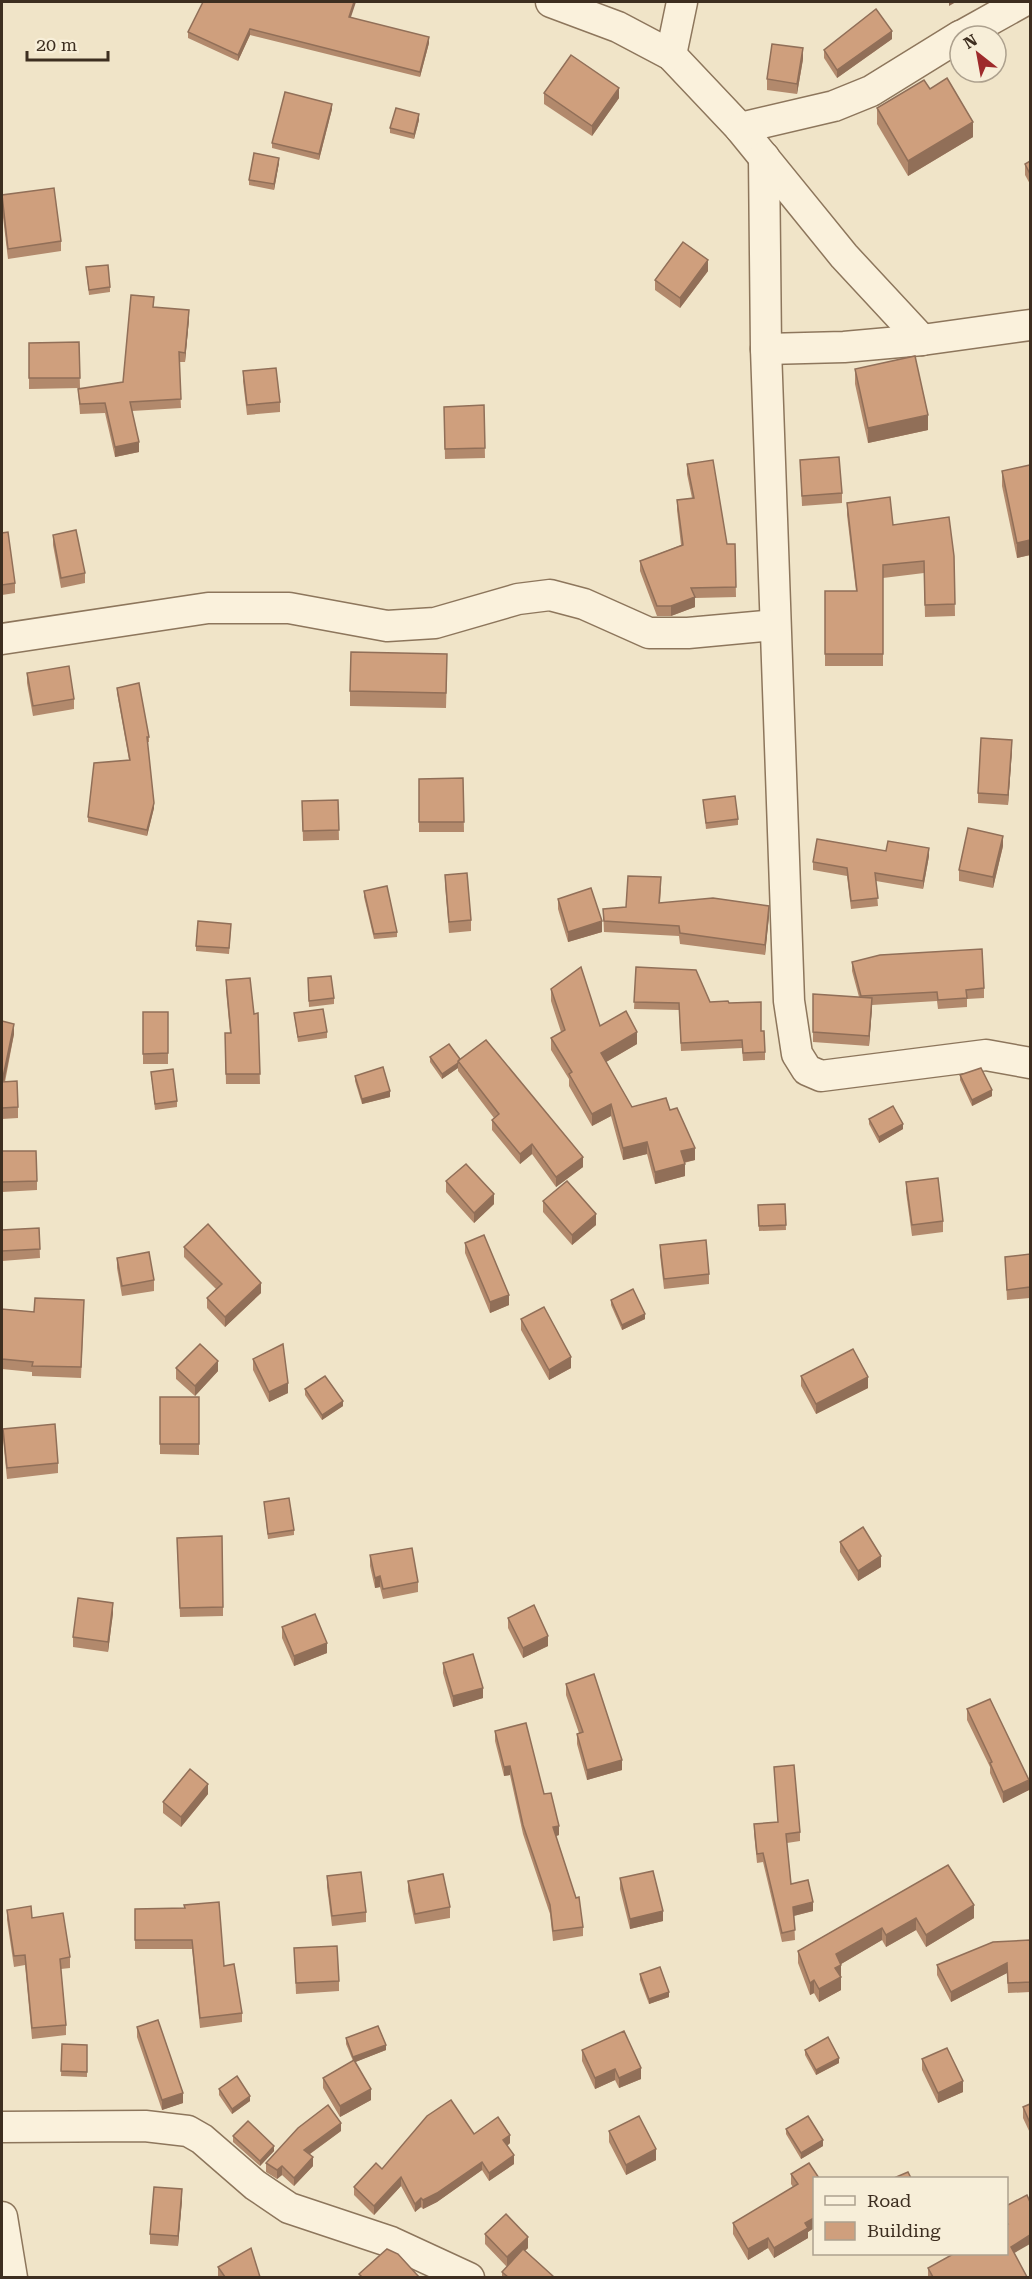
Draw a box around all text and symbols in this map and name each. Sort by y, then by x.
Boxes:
scale bar [27,24,108,62]
north arrow [948,24,1008,84]
text: N [960,30,981,53]
text: 20 m [36,34,77,55]
legend [813,2177,1008,2255]
text: Road [867,2190,912,2211]
text: Building [867,2220,941,2241]

